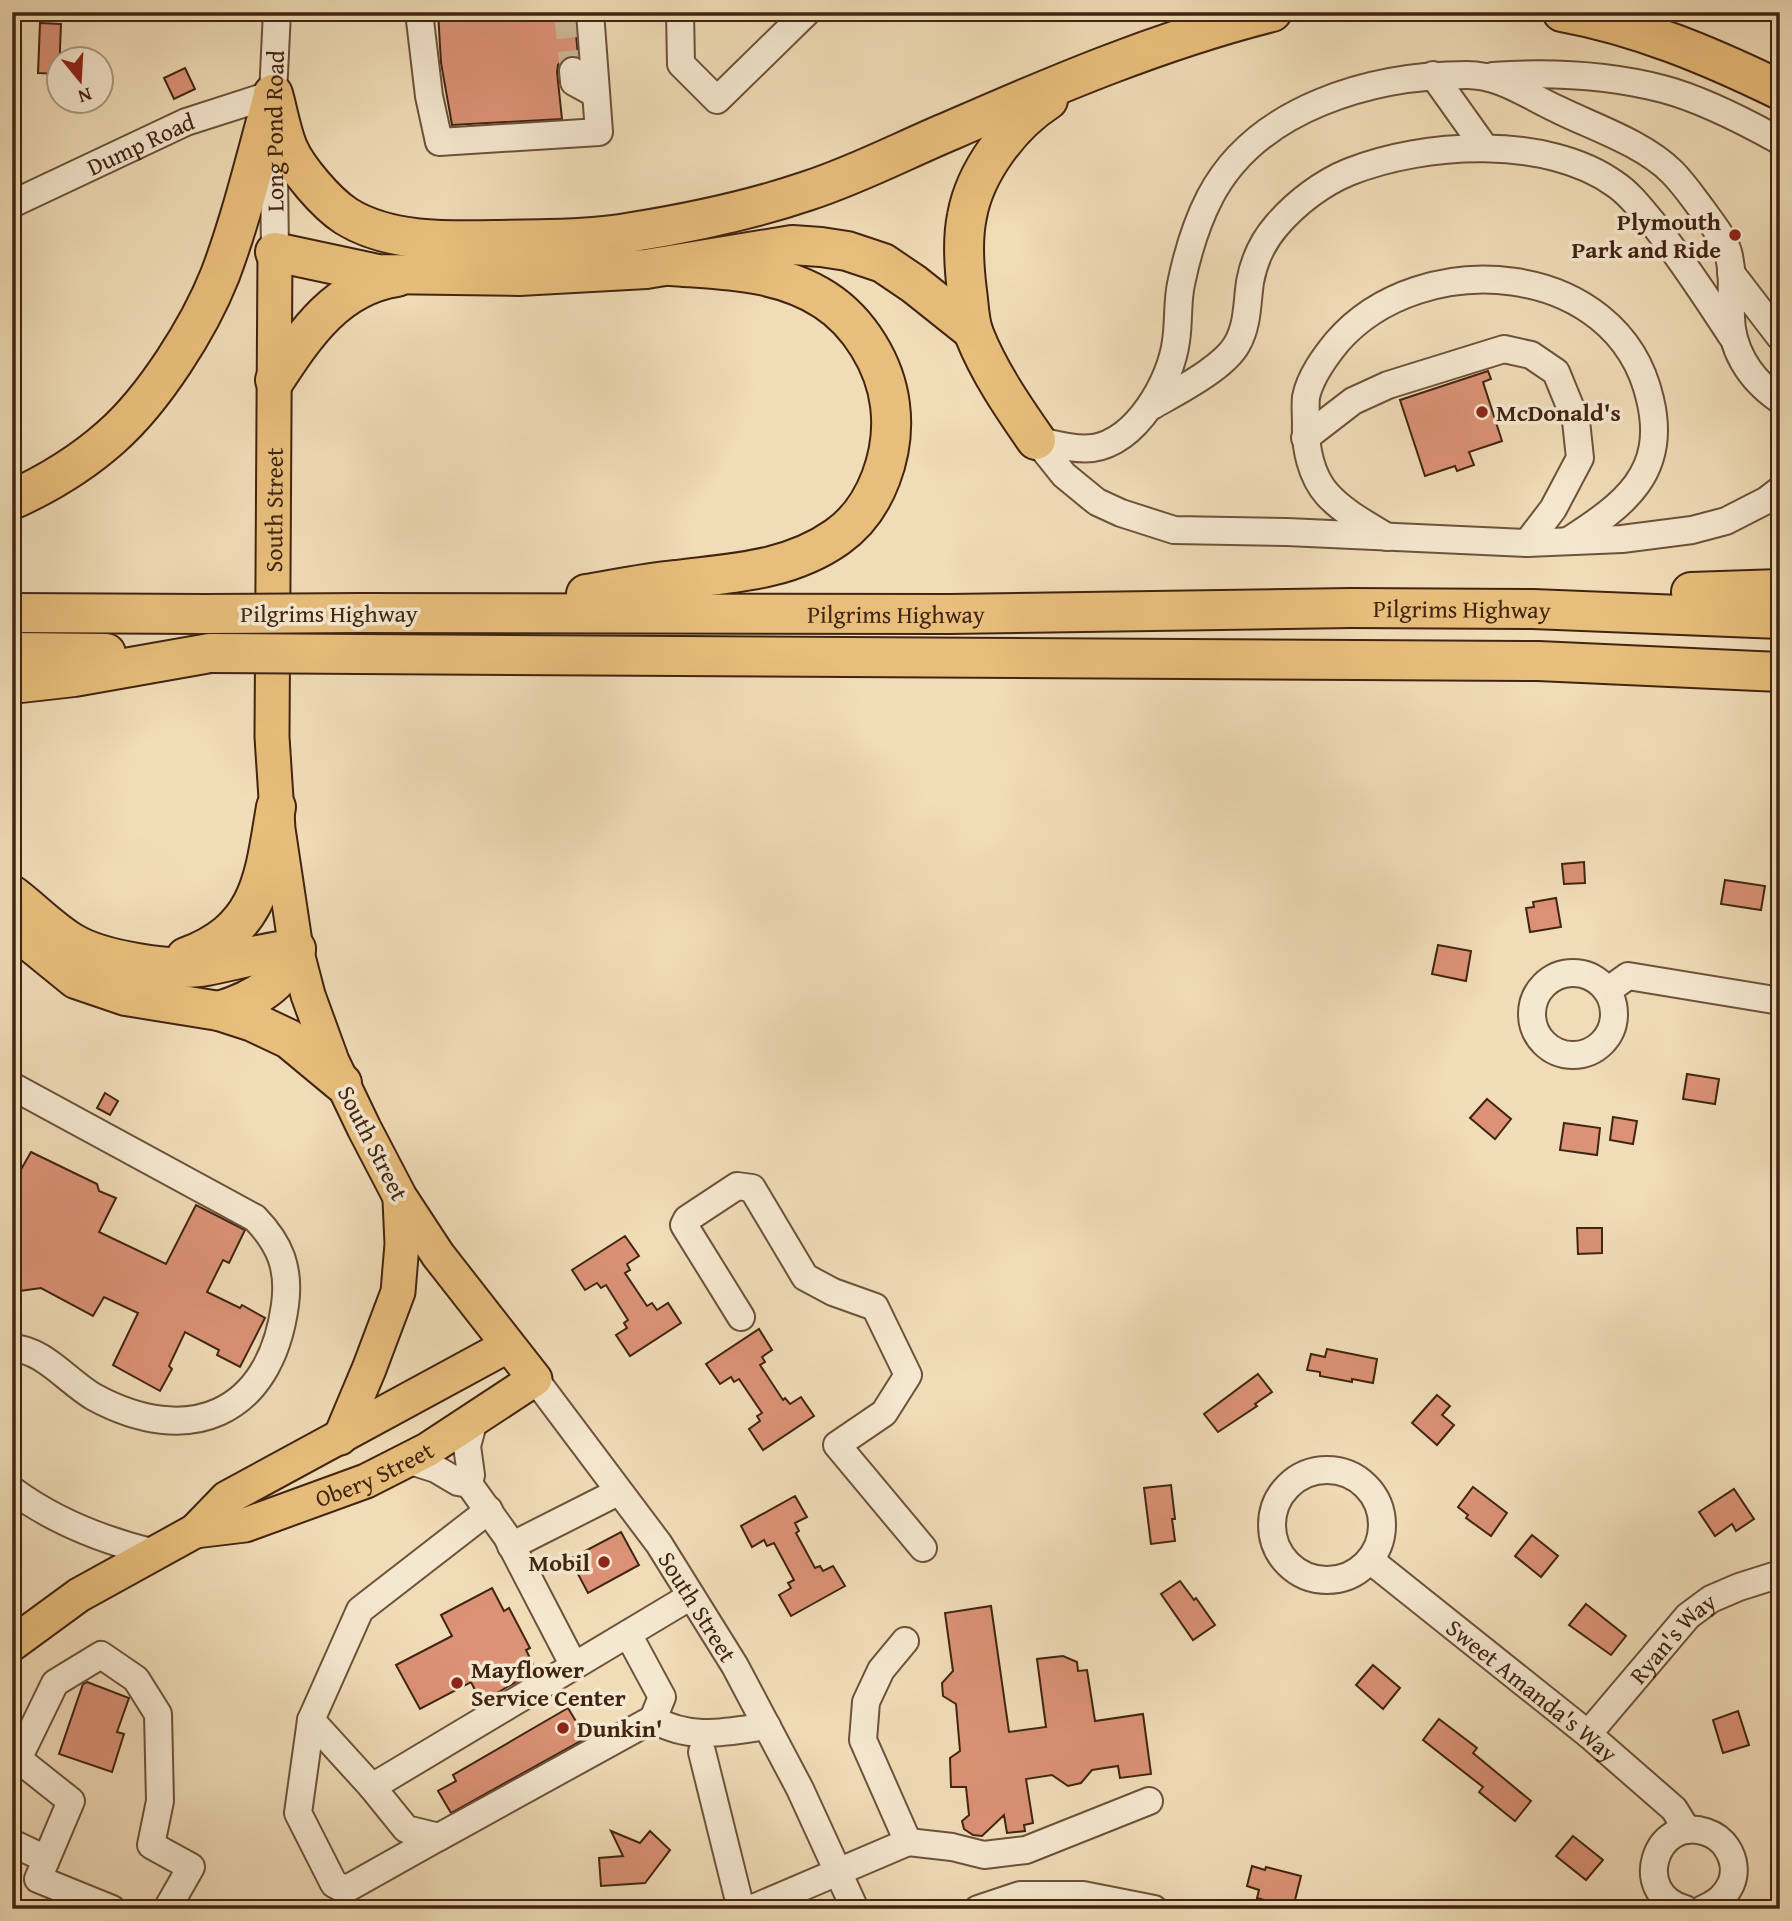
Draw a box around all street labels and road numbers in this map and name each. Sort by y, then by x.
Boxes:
street label: Long Pond Road [255,49,293,212]
street label: Dump Road [81,103,199,184]
street label: South Street [256,447,291,573]
street label: Pilgrims Highway [1373,591,1551,627]
street label: Pilgrims Highway [240,596,418,631]
street label: Pilgrims Highway [807,596,985,632]
street label: South Street [329,1079,417,1207]
street label: Obery Street [310,1433,441,1516]
street label: South Street [650,1544,746,1669]
street label: Ryan's Way [1621,1584,1723,1691]
street label: Sweet Amanda's Way [1439,1610,1626,1770]

